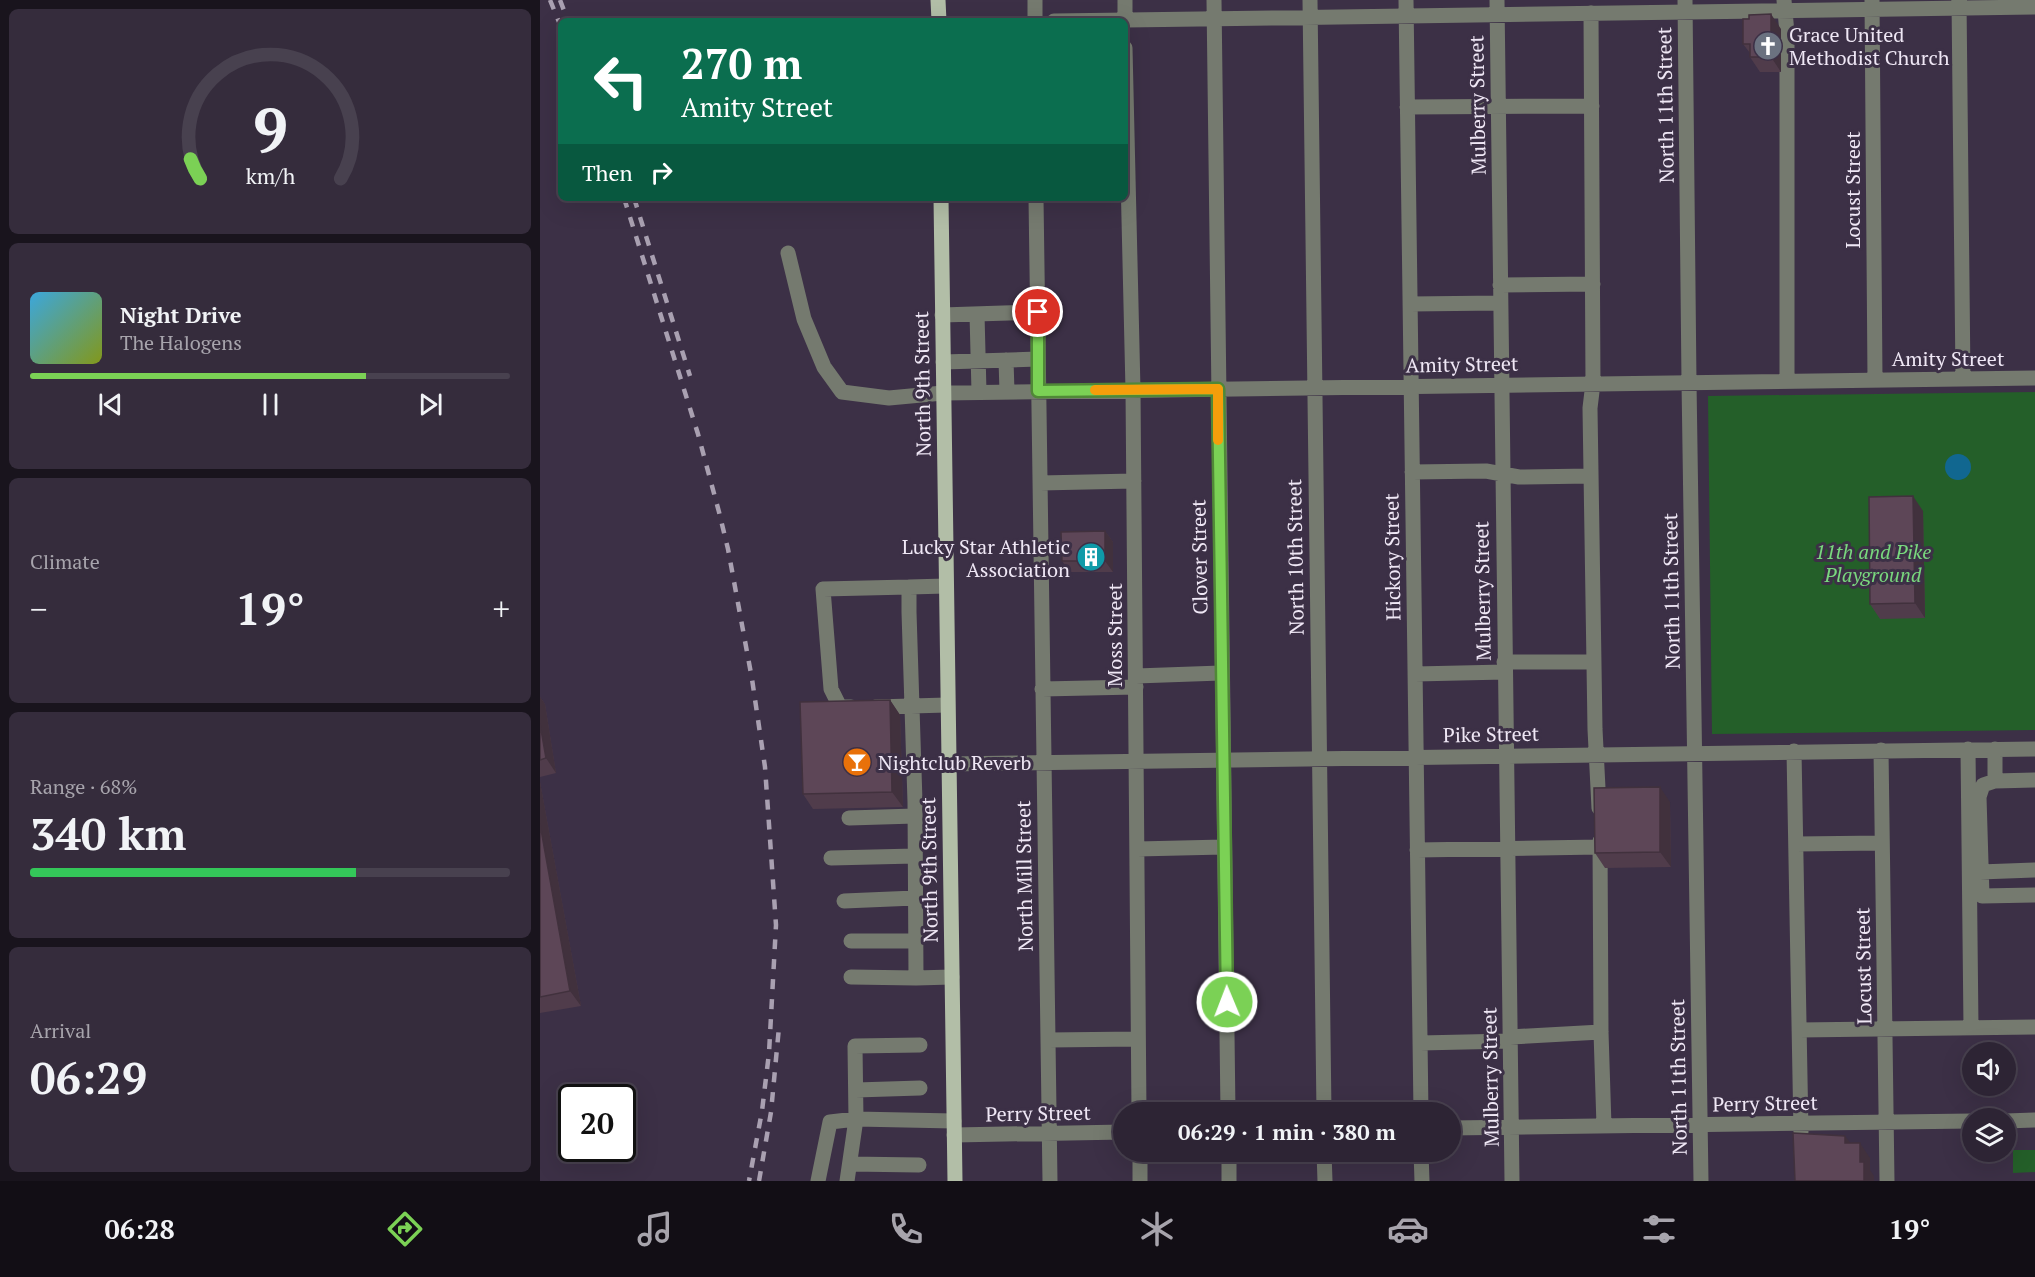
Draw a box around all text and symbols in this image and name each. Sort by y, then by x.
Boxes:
place label: Grace United Methodist Church [1789,21,1950,71]
street label: North 11th Street [1650,26,1680,183]
church icon: Grace United Methodist Church [1752,30,1784,62]
street label: Mulberry Street [1462,34,1492,175]
text: 270 m [681,35,802,91]
icon: left [582,42,660,120]
text: 9 [252,88,288,171]
text: Amity Street [681,89,833,125]
street label: Locust Street [1839,131,1866,249]
icon: right [645,156,678,189]
text: Then [582,158,633,187]
text: km/h [245,162,295,190]
pin [1012,286,1063,337]
icon: arrive [1021,295,1054,328]
text: Night Drive [120,300,242,329]
street label: North 9th Street [907,310,937,457]
text: The Halogens [120,329,242,356]
street label: Amity Street [1892,345,2005,372]
street label: Amity Street [1405,350,1519,378]
icon: previous [94,388,127,421]
icon: pause [254,388,287,421]
icon: next [414,388,447,421]
street label: North 10th Street [1280,478,1310,635]
street label: Hickory Street [1377,493,1407,621]
street label: Clover Street [1184,499,1214,615]
street label: North 11th Street [1656,512,1686,669]
street label: Mulberry Street [1467,520,1497,661]
place label: Lucky Star Athletic Association [902,533,1070,583]
park label: 11th and Pike Playground [1815,538,1931,588]
building icon: Lucky Star Athletic Association [1075,541,1107,573]
text: Climate [30,548,100,575]
text: 19° [235,578,305,638]
street label: Moss Street [1101,582,1128,687]
text: − [30,587,48,630]
text: + [492,587,510,630]
street label: Pike Street [1443,720,1540,748]
bar icon: Nightclub Reverb [841,746,873,778]
place label: Nightclub Reverb [878,749,1031,776]
text: Range · 68% [30,773,137,800]
street label: North 9th Street [914,796,944,943]
street label: North Mill Street [1009,800,1039,952]
text: 340 km [30,803,186,863]
street label: Locust Street [1848,907,1878,1025]
position arrow [1195,970,1259,1034]
street label: North 11th Street [1663,998,1693,1155]
street label: Mulberry Street [1475,1006,1505,1147]
text: Arrival [30,1017,91,1044]
map controls [1962,1042,2016,1162]
button: sound [1962,1042,2016,1096]
text: 06:29 [30,1047,147,1107]
speed limit sign: 20 [558,1084,636,1162]
street label: Perry Street [1712,1089,1819,1117]
street label: Perry Street [985,1099,1092,1127]
button: layers [1962,1108,2016,1162]
text: 06:29 · 1 min · 380 m [1178,1117,1396,1146]
icon: directions [384,1208,426,1250]
icon: music [634,1208,676,1250]
icon: phone [885,1208,927,1250]
icon: climate [1136,1208,1178,1250]
icon: car [1387,1208,1429,1250]
icon: filters [1638,1208,1680,1250]
text: 06:28 [104,1211,175,1247]
text: 19° [1889,1211,1931,1247]

